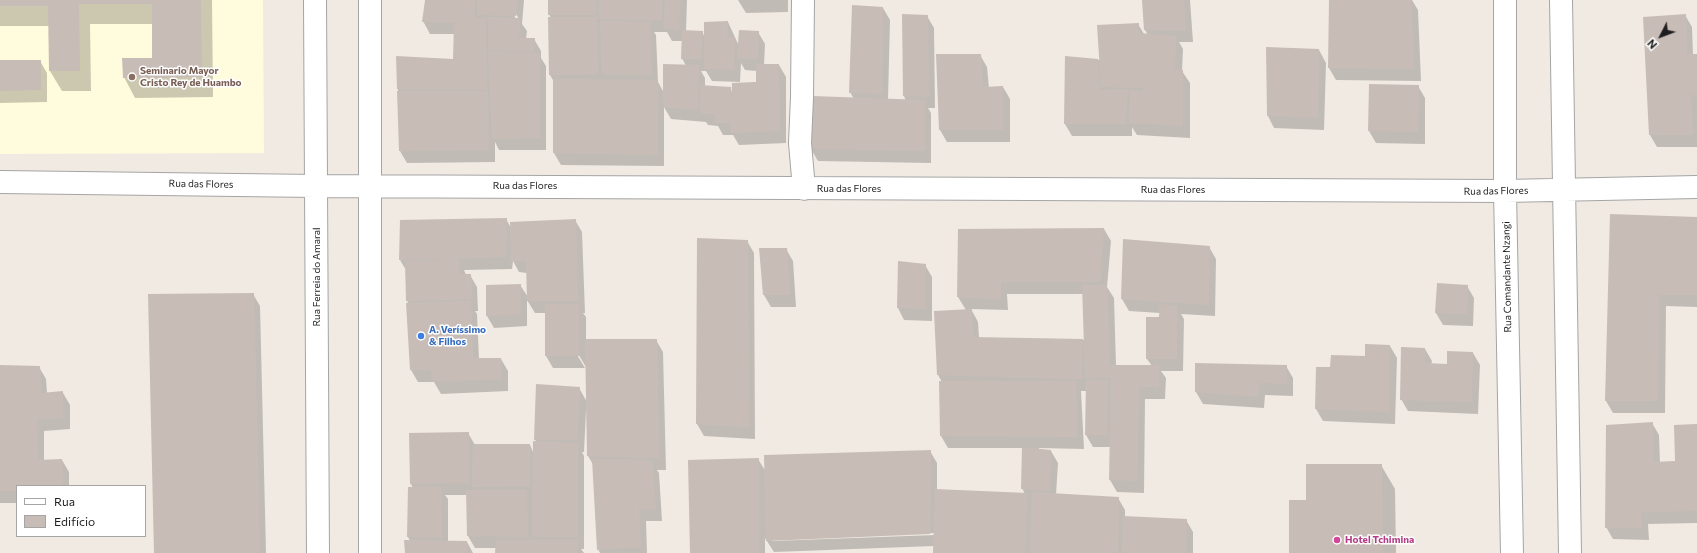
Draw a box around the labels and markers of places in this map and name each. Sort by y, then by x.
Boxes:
place label: Seminario Mayor Cristo Rey de Huambo [140,65,242,88]
marker: Seminario Mayor Cristo Rey de Huambo [127,72,137,82]
place label: A. Veríssimo & Filhos [429,324,486,348]
marker: A. Veríssimo & Filhos [416,331,426,341]
place label: Hotel Tchimina [1345,534,1414,546]
marker: Hotel Tchimina [1332,535,1342,545]

